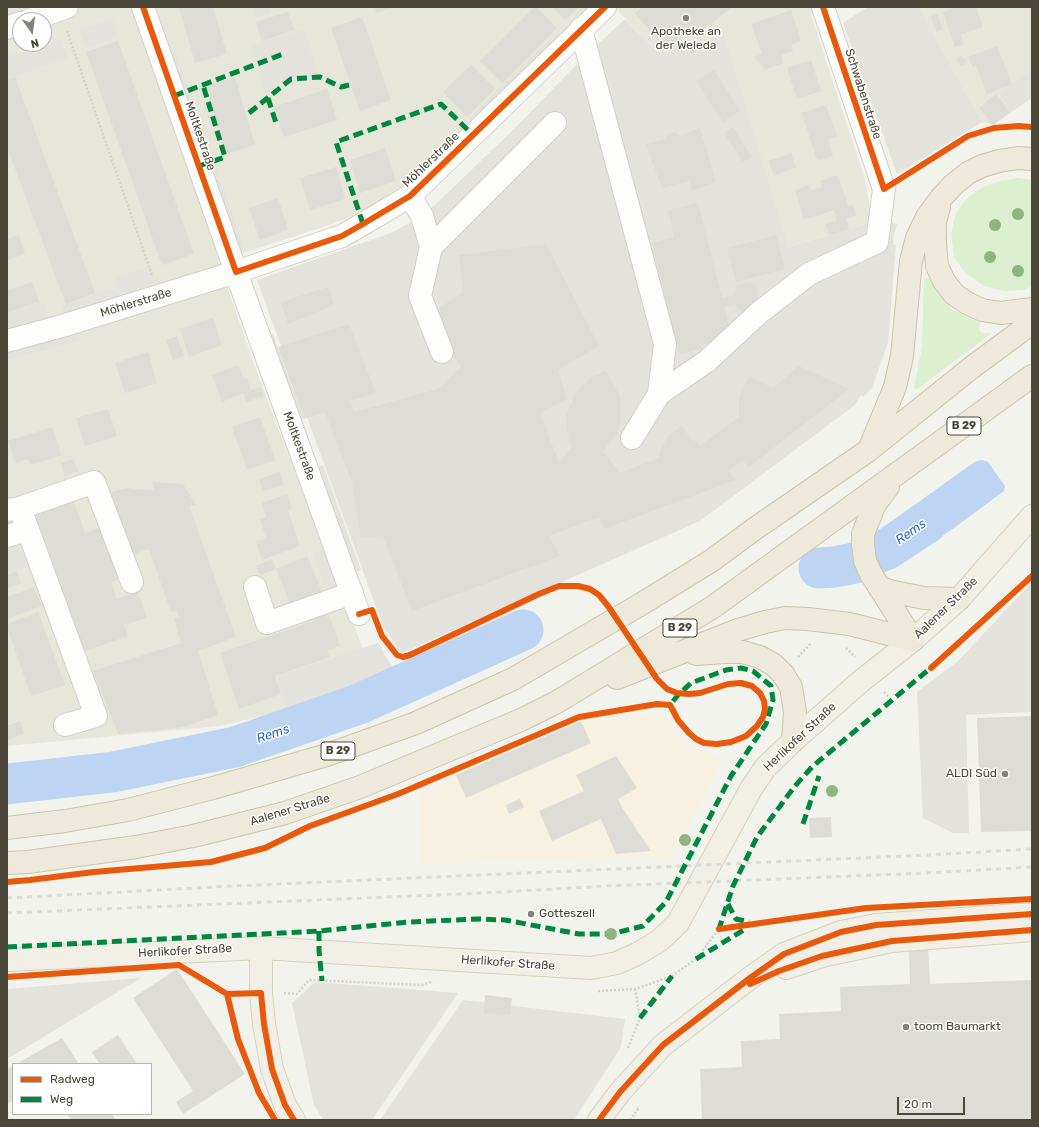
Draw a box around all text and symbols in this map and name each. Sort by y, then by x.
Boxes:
north arrow [12,12,52,52]
marker: Apotheke an der Weleda [681,13,691,23]
place label: Apotheke an der Weleda [651,25,721,53]
text: N [29,36,40,50]
street label: Schwabenstraße [842,47,884,141]
street label: Moltkestraße [181,99,219,173]
street label: Möhlerstraße [400,129,462,191]
street label: Möhlerstraße [99,285,173,321]
street label: Moltkestraße [280,410,318,482]
road number: B 29 [947,417,981,435]
water label: Rems [893,516,929,548]
street label: Aalener Straße [911,574,981,642]
road number: B 29 [663,619,697,637]
street label: Herlikofer Straße [761,700,839,774]
water label: Rems [254,721,292,747]
road number: B 29 [321,742,355,760]
place label: ALDI Süd [946,767,997,781]
marker: ALDI Süd [1000,769,1010,779]
street label: Aalener Straße [248,791,332,829]
place label: Gotteszell [539,907,595,921]
marker: Gotteszell [526,909,536,919]
street label: Herlikofer Straße [138,941,232,961]
street label: Herlikofer Straße [461,953,555,973]
place label: toom Baumarkt [914,1020,1001,1034]
marker: toom Baumarkt [901,1022,911,1032]
legend [12,1063,152,1115]
text: Radweg [50,1072,95,1086]
scale bar [899,1089,967,1115]
text: Weg [50,1092,73,1106]
text: 20 m [904,1097,932,1111]

